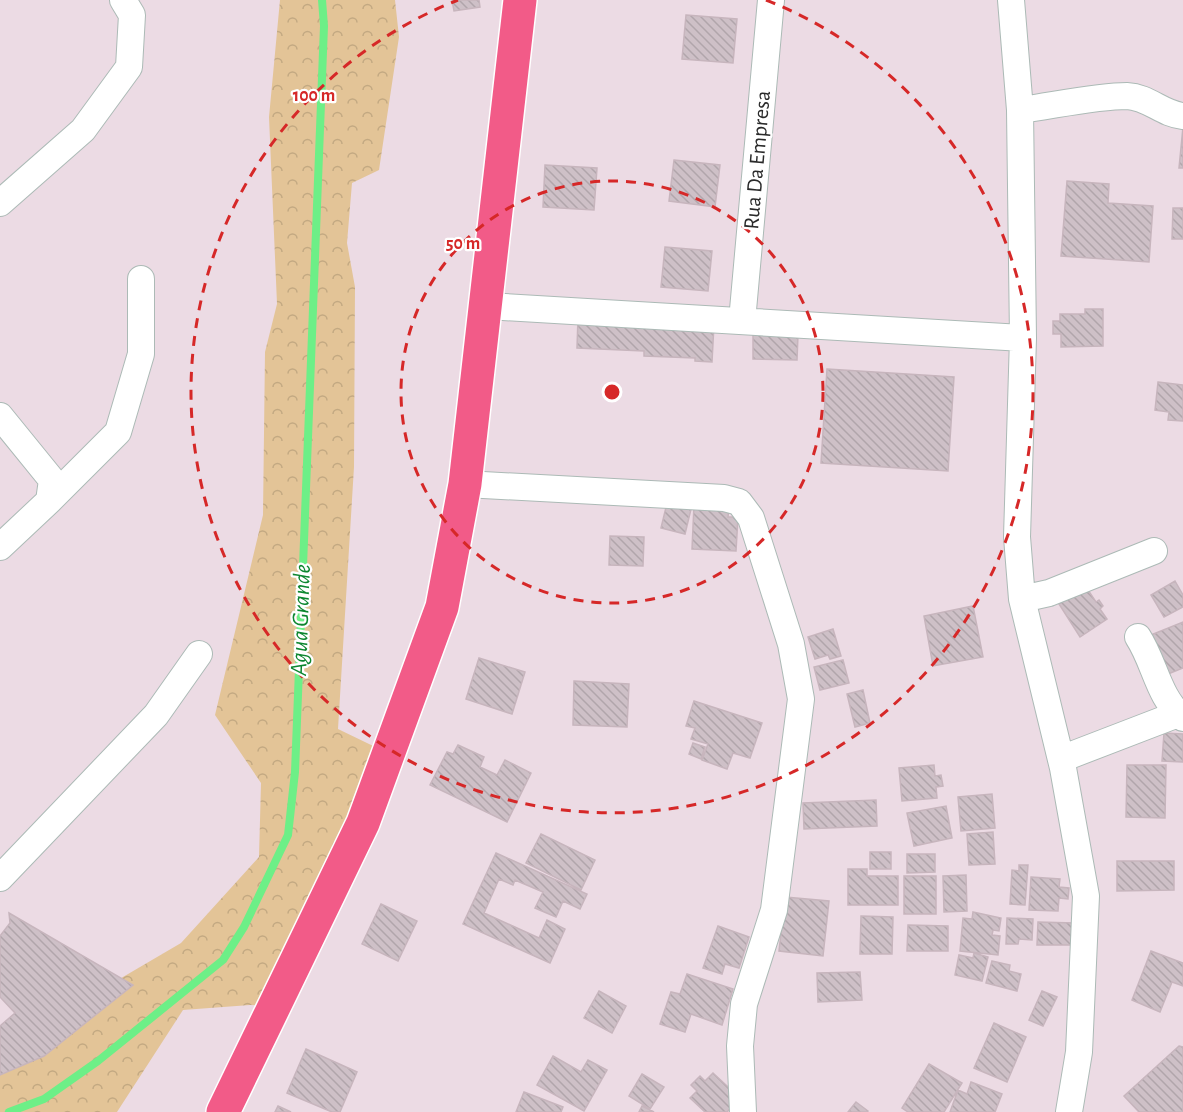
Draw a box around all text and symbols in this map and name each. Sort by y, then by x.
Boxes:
text: 100 m [293,87,335,105]
street label: Rua Da Empresa [740,90,774,230]
text: 50 m [446,235,480,253]
centre of rings [602,382,622,402]
water label: Agua Grande [287,564,315,677]

